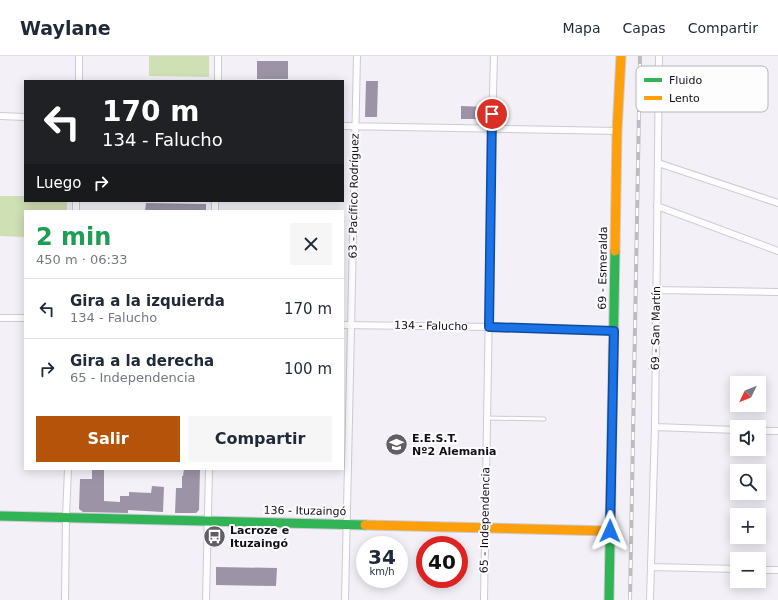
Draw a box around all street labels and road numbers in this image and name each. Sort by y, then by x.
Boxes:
street label: 63 - Pacífico Rodríguez [346,133,362,259]
street label: 69 - Esmeralda [596,226,610,310]
street label: 69 - San Martín [649,286,663,370]
street label: 134 - Falucho [394,319,468,333]
street label: 65 - Independencia [478,467,492,573]
street label: 136 - Ituzaingó [264,504,347,518]

